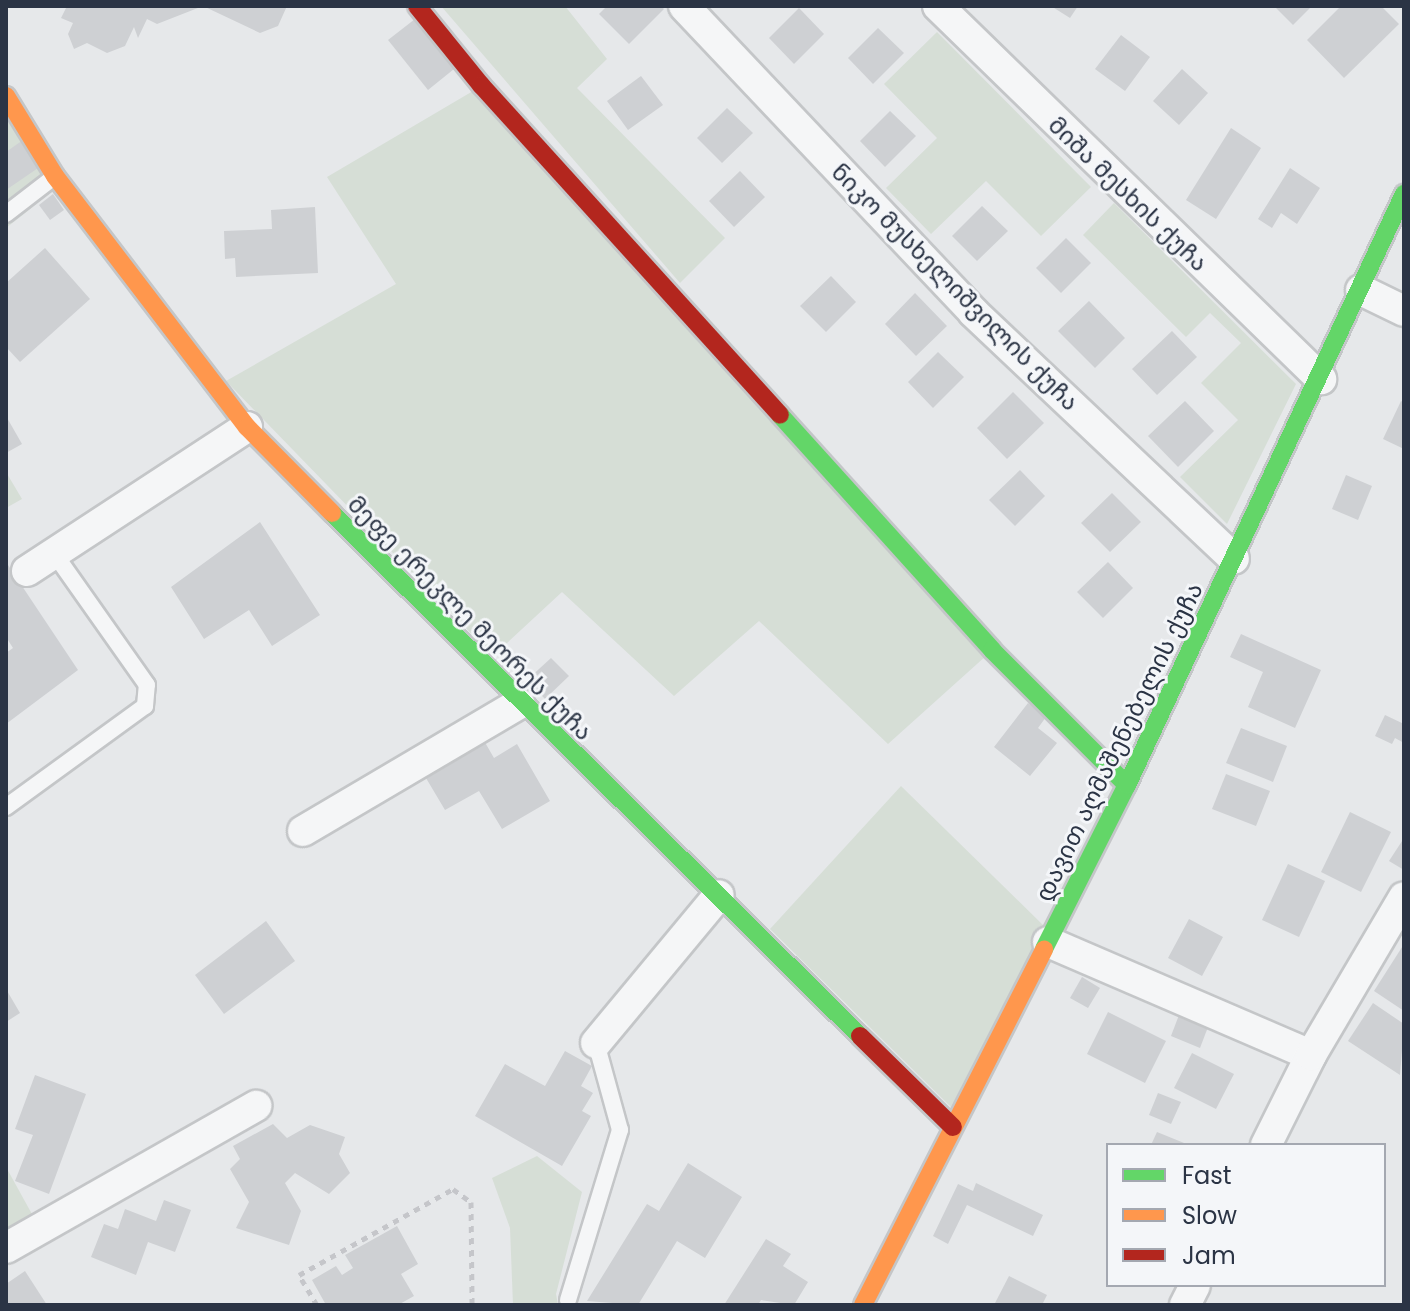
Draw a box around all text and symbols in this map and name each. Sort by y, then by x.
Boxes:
street label: მიშა მესხის ქუჩა [1042,111,1214,277]
street label: ნიკო მუსხელიშვილის ქუჩა [825,157,1085,417]
street label: მეფე ერეკლე მეორეს ქუჩა [342,490,598,746]
street label: დავით აღმაშენებელის ქუჩა [1029,578,1209,906]
legend [1106,1143,1386,1287]
text: Fast [1182,1159,1232,1192]
text: Slow [1182,1199,1237,1232]
text: Jam [1182,1239,1236,1272]

